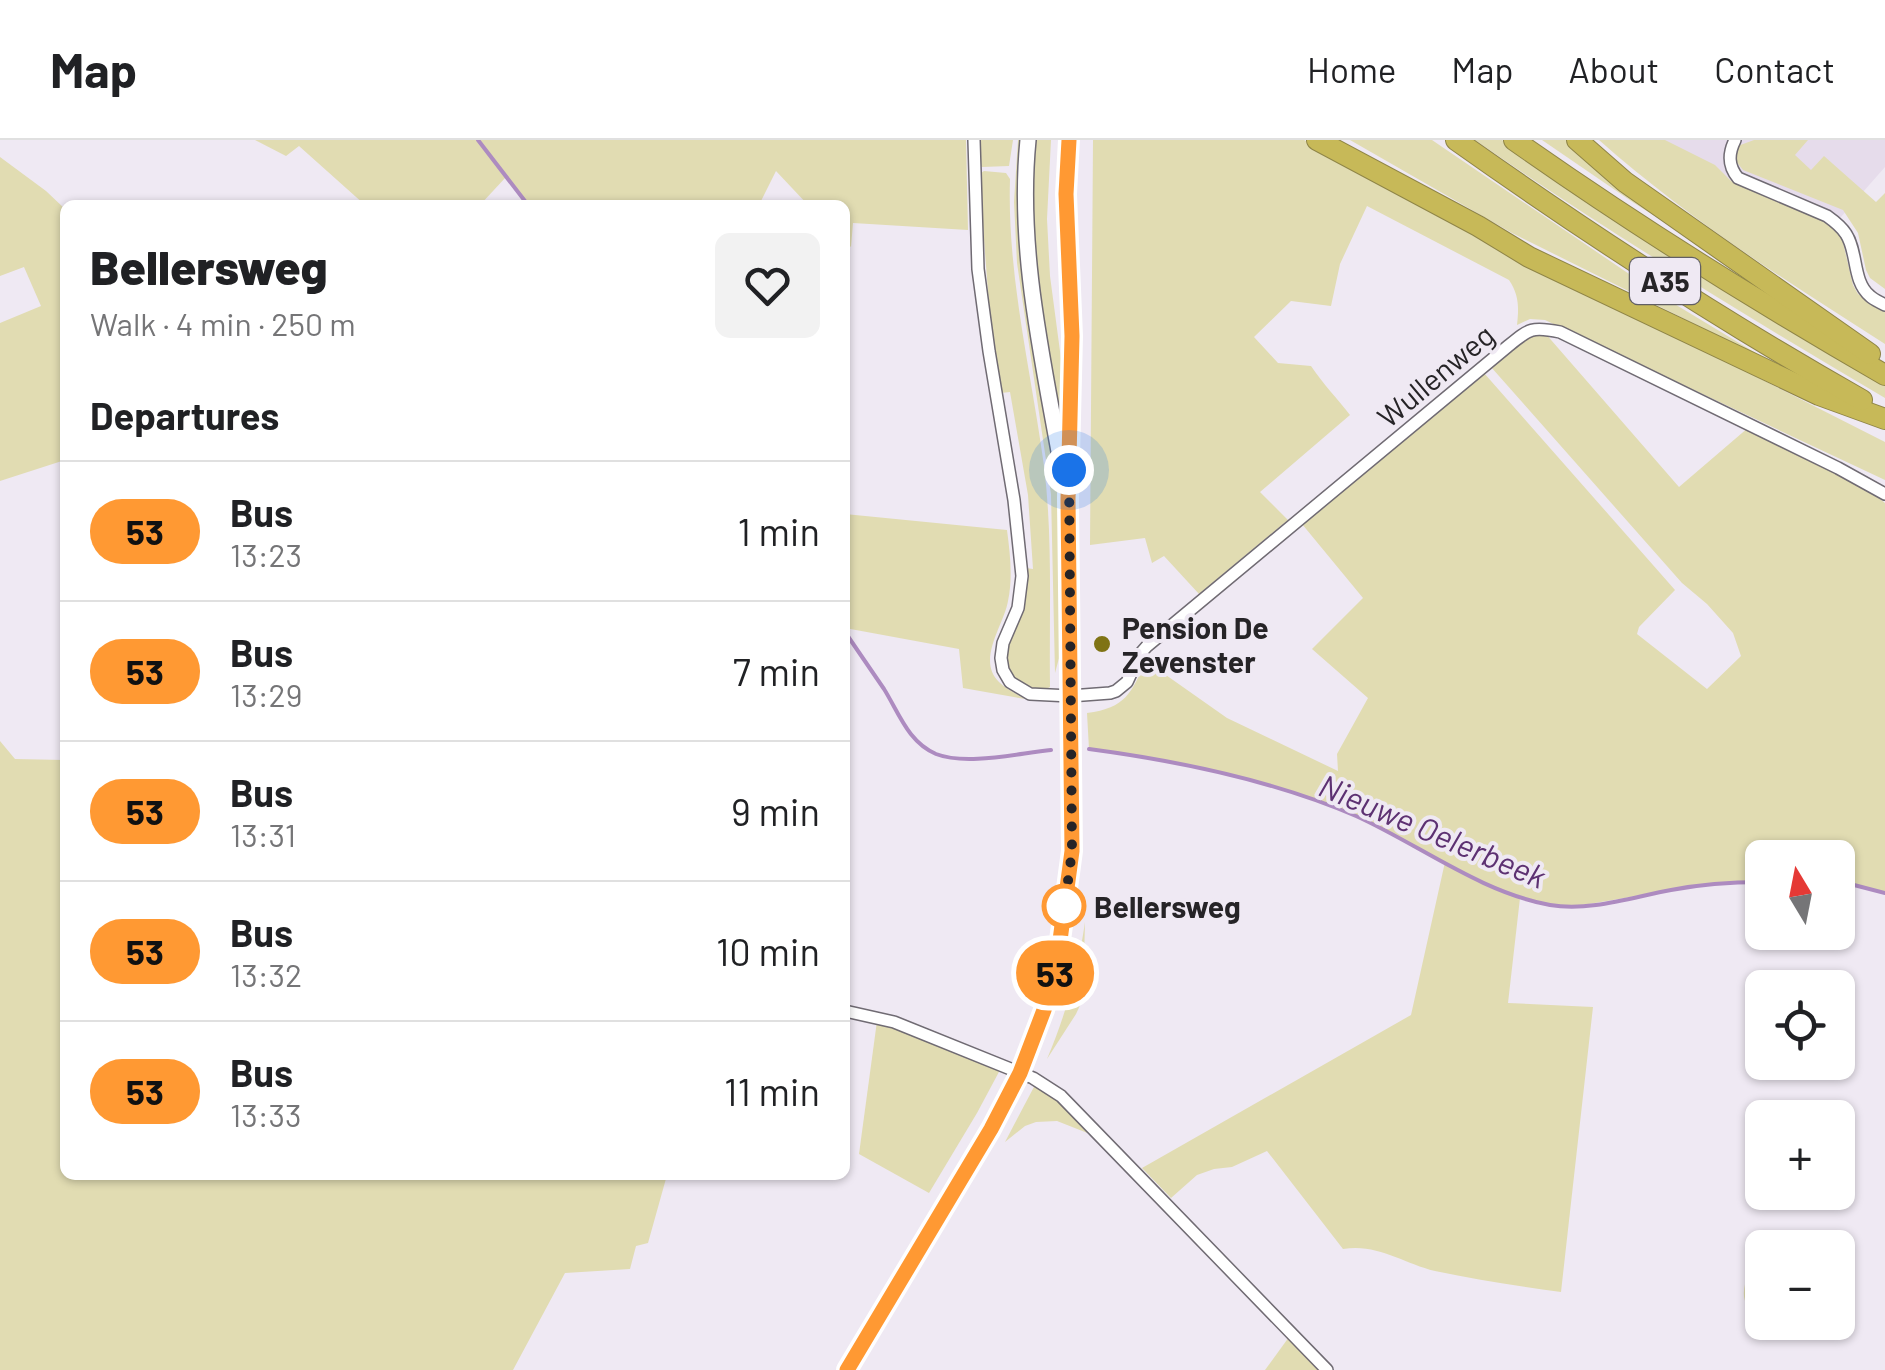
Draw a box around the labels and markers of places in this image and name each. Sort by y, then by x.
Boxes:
place label: Pension De Zevenster [1122,609,1269,679]
marker: Pension De Zevenster [1091,633,1113,655]
marker: Bellersweg [1043,885,1085,927]
place label: Bellersweg [1094,888,1241,924]

